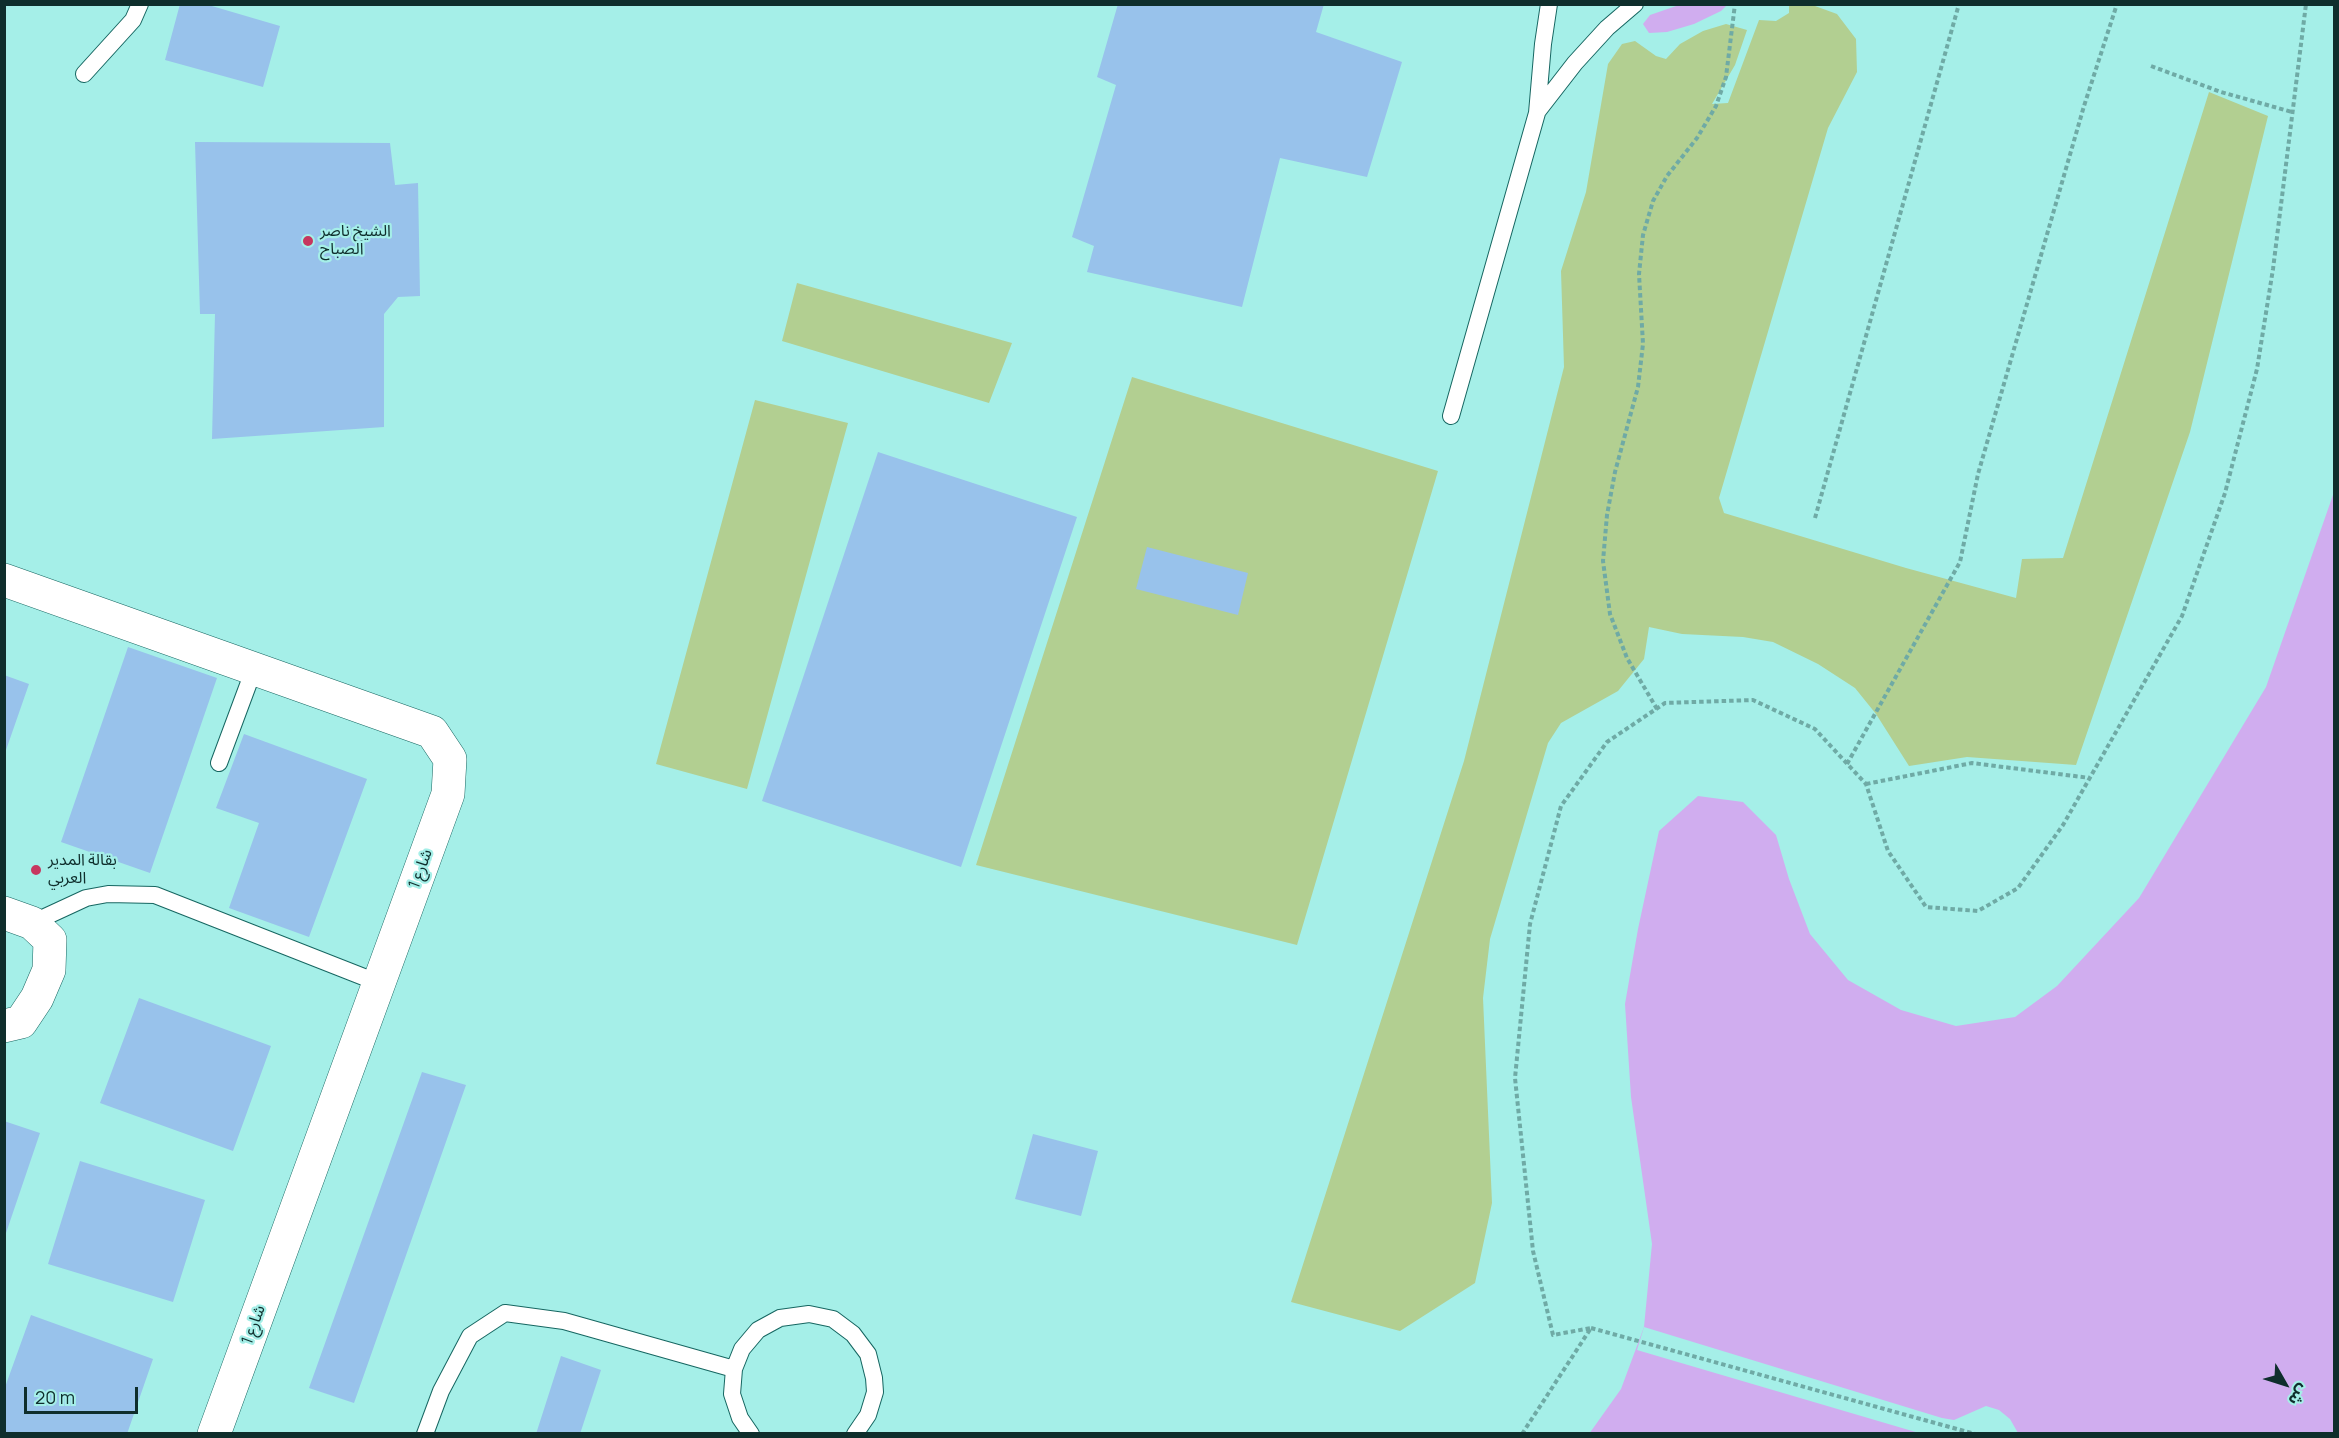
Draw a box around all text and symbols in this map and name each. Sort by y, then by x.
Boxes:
place label: الشيخ ناصر الصباح [320,222,391,260]
marker: الشيخ ناصر الصباح [301,234,315,248]
street label: شارع 1 [405,847,437,891]
place label: بقالة المدير العربي [48,851,117,889]
marker: بقالة المدير العربي [29,863,43,877]
street label: شارع 1 [238,1303,270,1347]
north arrow [2255,1354,2315,1414]
scale bar [27,1375,141,1413]
text: ش [2284,1380,2314,1411]
text: 20 m [35,1385,75,1409]

